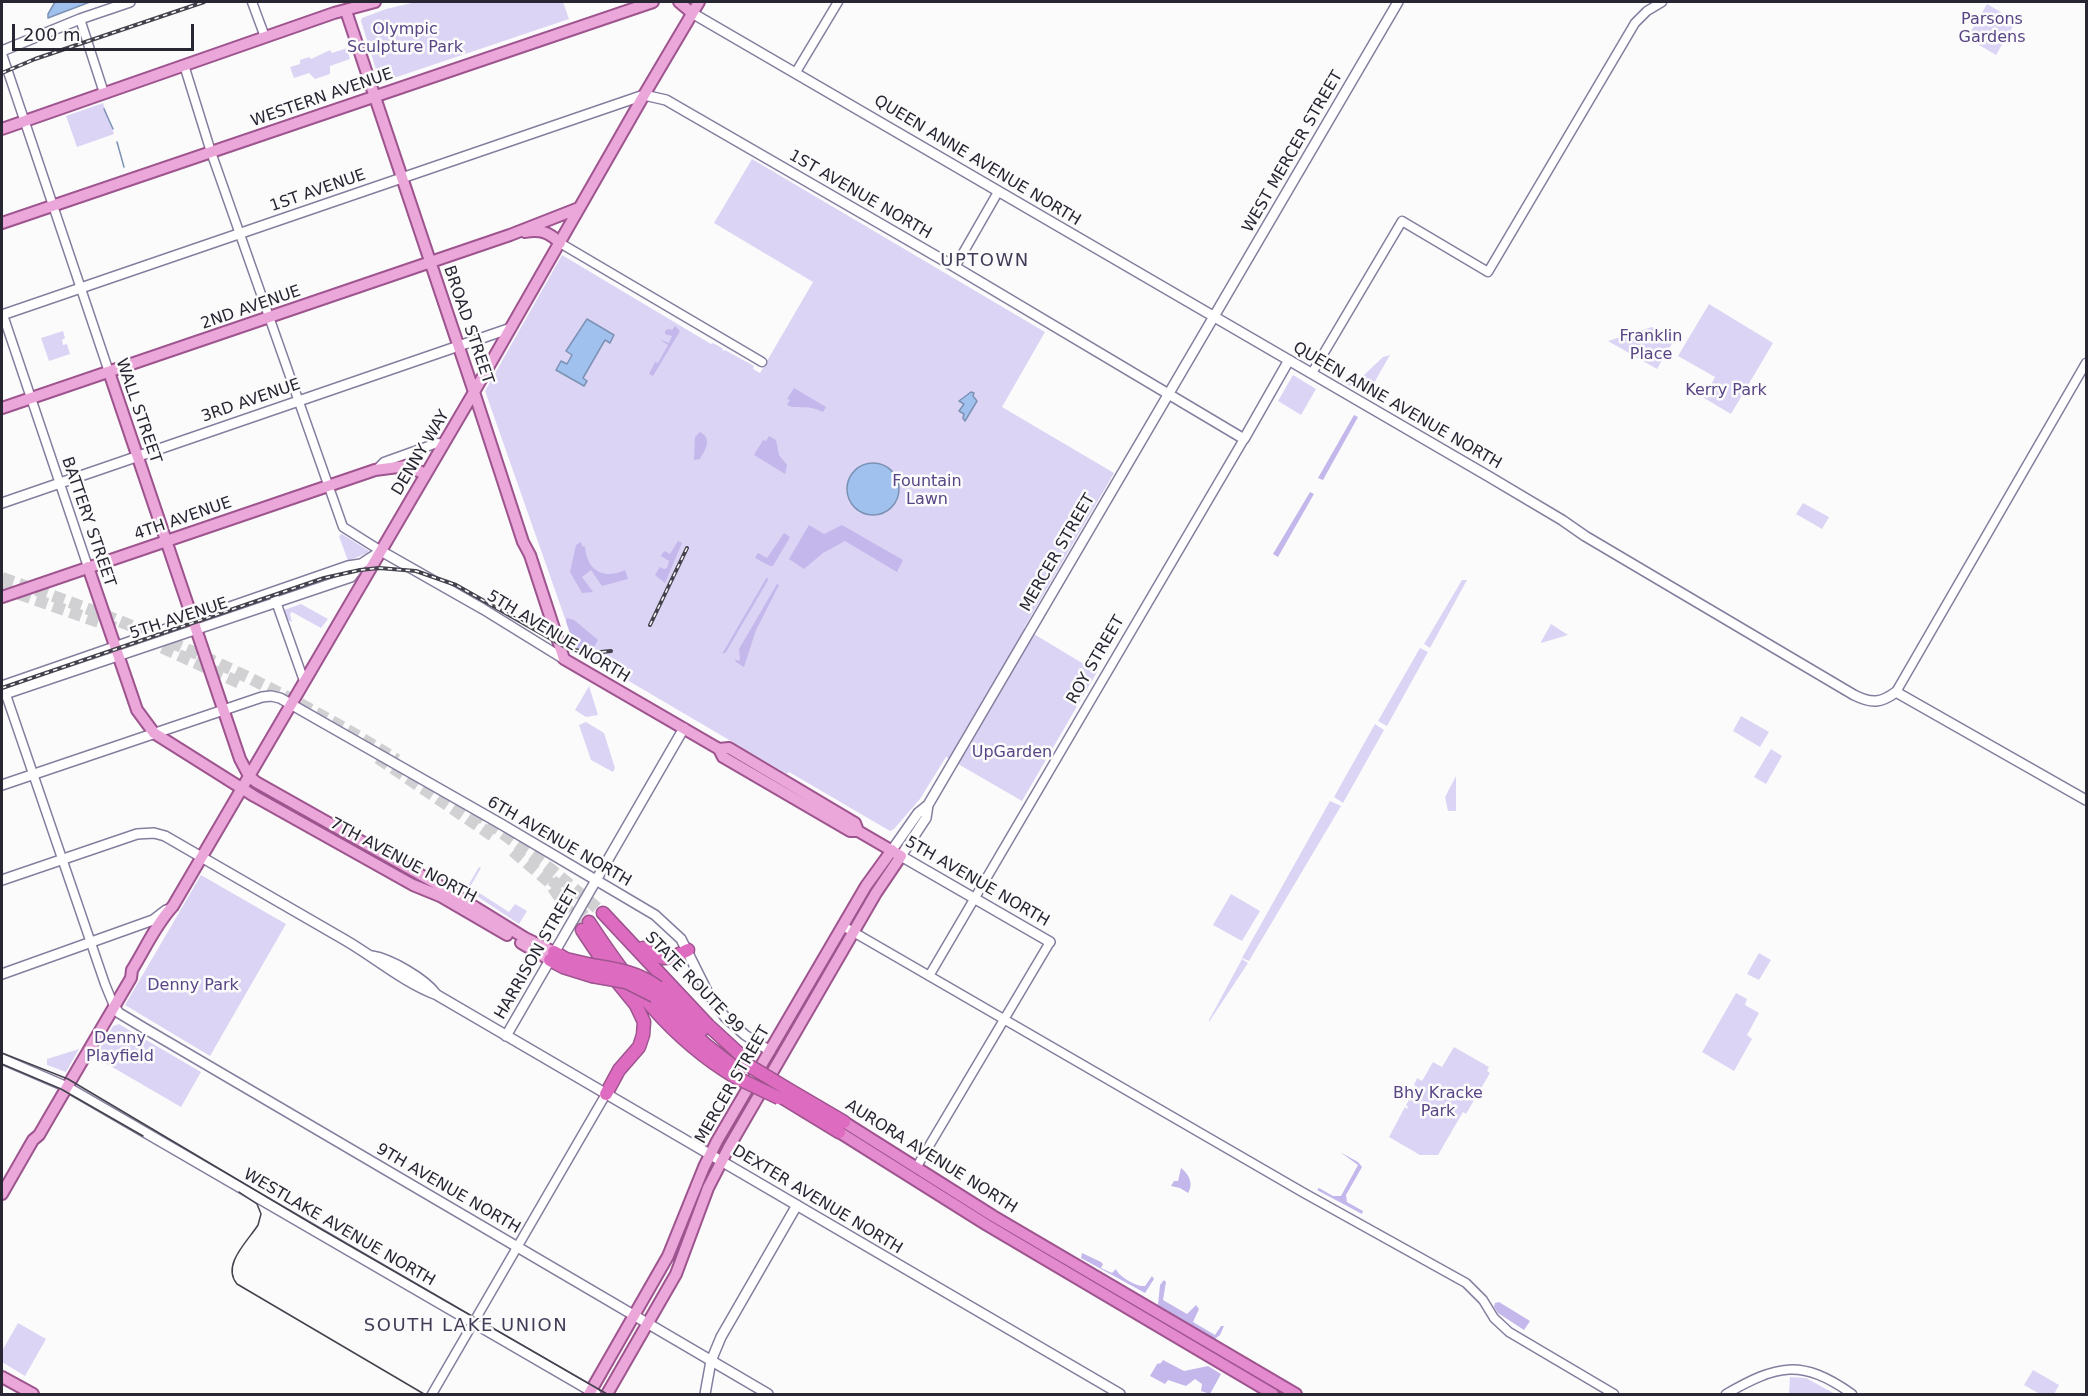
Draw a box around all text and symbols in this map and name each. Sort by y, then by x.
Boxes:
park label: Parsons Gardens [1959,10,2025,48]
scale bar [15,12,196,50]
park label: Olympic Sculpture Park [347,20,463,58]
text: 200 m [23,24,81,45]
street label: WESTERN AVENUE [248,65,396,131]
street label: WEST MERCER STREET [1239,68,1347,236]
street label: QUEEN ANNE AVENUE NORTH [870,92,1084,230]
street label: 1ST AVENUE NORTH [785,146,935,244]
street label: 1ST AVENUE [268,166,368,216]
district label: UPTOWN [940,250,1030,272]
street label: BROAD STREET [439,263,497,387]
street label: 2ND AVENUE [199,282,303,334]
park label: Franklin Place [1620,327,1682,365]
street label: QUEEN ANNE AVENUE NORTH [1289,338,1505,474]
street label: WALL STREET [111,356,165,466]
street label: 3RD AVENUE [199,375,303,427]
park label: Kerry Park [1685,381,1767,401]
street label: DENNY WAY [388,407,454,499]
street label: BATTERY STREET [57,455,119,589]
park label: Fountain Lawn [892,472,962,510]
street label: MERCER STREET [1016,491,1100,615]
street label: 4TH AVENUE [132,493,234,545]
street label: 5TH AVENUE NORTH [483,587,633,687]
street label: 5TH AVENUE [128,594,230,644]
street label: ROY STREET [1063,612,1129,708]
park label: UpGarden [972,743,1052,763]
street label: 6TH AVENUE NORTH [484,793,634,891]
street label: 7TH AVENUE NORTH [326,814,480,908]
street label: 5TH AVENUE NORTH [902,833,1052,931]
street label: HARRISON STREET [491,883,583,1023]
street label: STATE ROUTE 99 [641,928,747,1038]
park label: Denny Park [147,976,239,996]
street label: MERCER STREET [691,1023,775,1147]
park label: Denny Playfield [86,1029,154,1067]
park label: Bhy Kracke Park [1393,1084,1483,1122]
street label: AURORA AVENUE NORTH [842,1096,1020,1218]
street label: 9TH AVENUE NORTH [373,1140,523,1238]
street label: DEXTER AVENUE NORTH [728,1141,906,1259]
street label: WESTLAKE AVENUE NORTH [240,1165,438,1291]
district label: SOUTH LAKE UNION [364,1315,568,1337]

